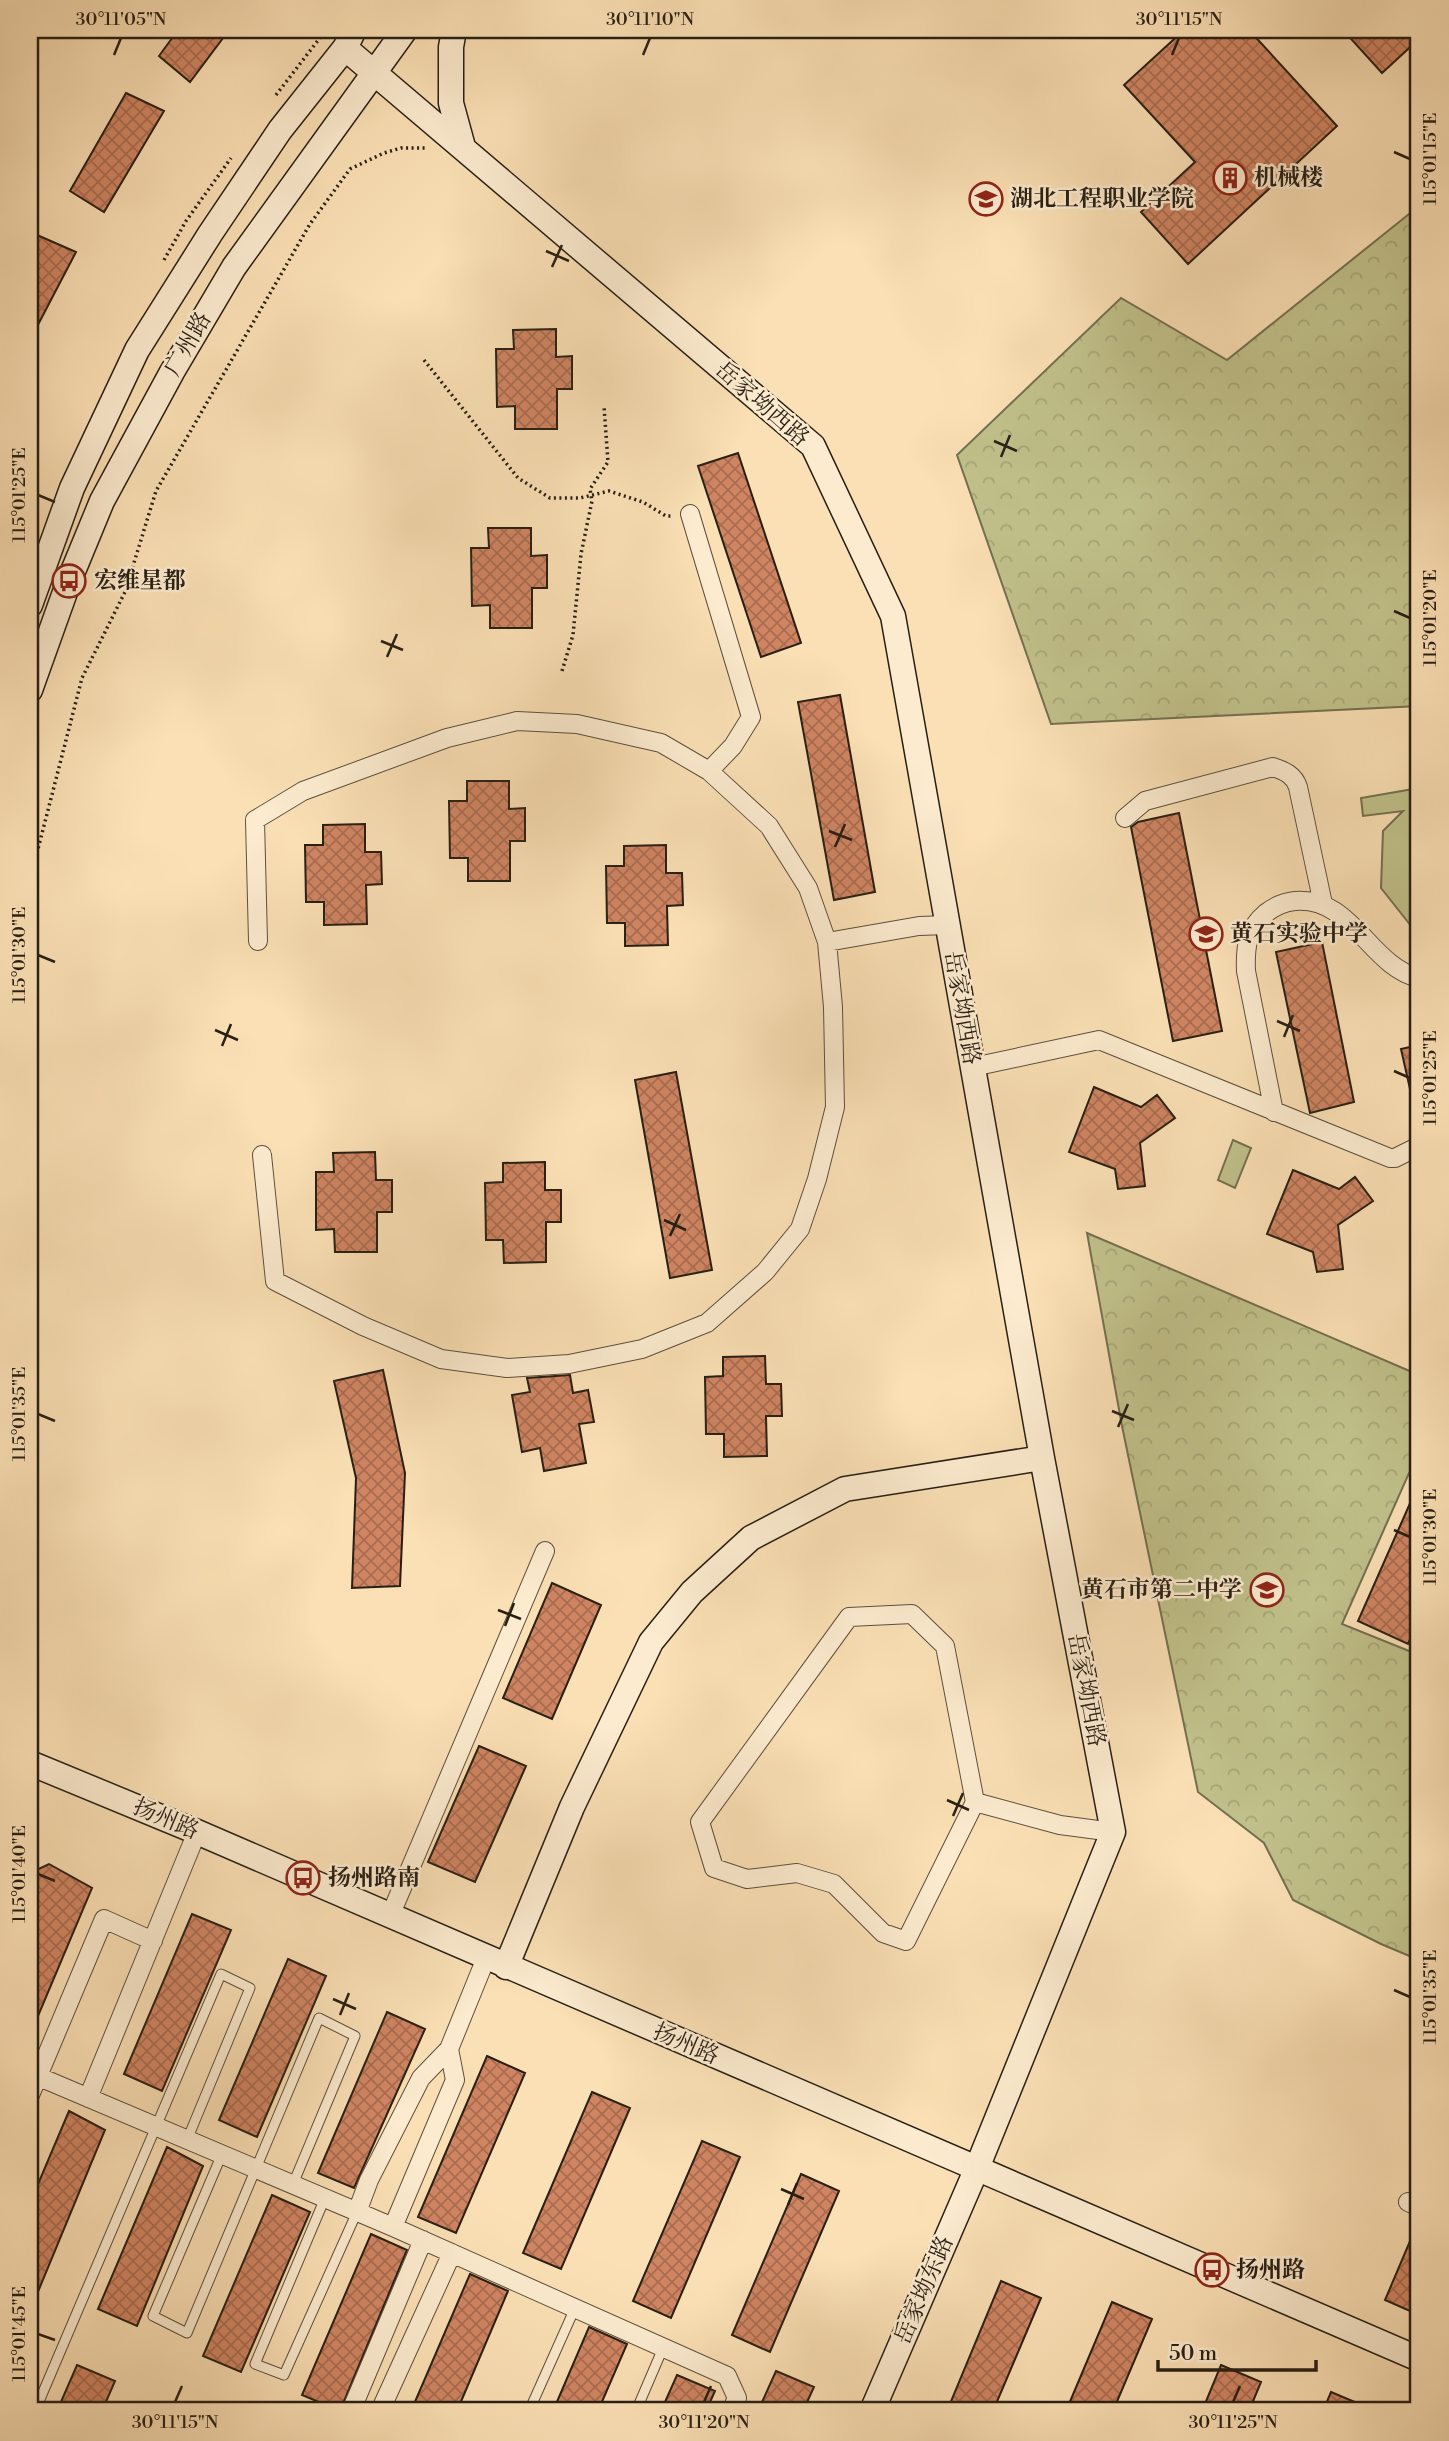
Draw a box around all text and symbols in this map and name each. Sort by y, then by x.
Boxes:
text: 30°11'05"N [76,8,167,31]
text: 30°11'10"N [606,8,695,31]
text: 30°11'15"N [1136,8,1223,31]
text: 115°01'15"E [1419,113,1442,205]
building icon: 机械楼 [1211,159,1249,197]
place label: 机械楼 [1254,164,1323,192]
school or university icon: 湖北工程职业学院 [967,180,1005,218]
place label: 湖北工程职业学院 [1010,185,1194,213]
street label: 广州路 [159,307,217,381]
street label: 岳家坳西路 [709,356,815,452]
text: 115°01'25"E [8,447,31,543]
bus stop icon: 宏维星都 [50,562,88,600]
place label: 宏维星都 [94,567,186,595]
text: 115°01'20"E [1419,569,1442,667]
text: 115°01'30"E [8,906,31,1004]
school or university icon: 黄石实验中学 [1187,915,1225,953]
place label: 黄石实验中学 [1230,920,1368,948]
street label: 岳家坳西路 [938,949,986,1067]
text: 115°01'25"E [1419,1030,1442,1126]
text: 115°01'35"E [8,1366,31,1462]
text: 115°01'30"E [1419,1488,1442,1586]
school or university icon: 黄石市第二中学 [1248,1571,1286,1609]
place label: 黄石市第二中学 [1081,1576,1242,1604]
street label: 岳家坳西路 [1061,1631,1111,1749]
street label: 扬州路 [129,1793,203,1845]
text: 115°01'40"E [8,1825,31,1923]
bus stop icon: 扬州路南 [284,1859,322,1897]
place label: 扬州路南 [328,1864,420,1892]
text: 115°01'35"E [1419,1949,1442,2045]
street label: 扬州路 [649,2018,723,2070]
street label: 岳家坳东路 [889,2232,959,2348]
bus stop icon: 扬州路 [1193,2251,1231,2289]
place label: 扬州路 [1236,2256,1305,2284]
text: 115°01'45"E [8,2286,31,2382]
scale bar [1158,2329,1316,2373]
text: 50 m [1169,2341,1217,2367]
text: 30°11'15"N [132,2411,219,2434]
text: 30°11'20"N [658,2411,750,2434]
text: 30°11'25"N [1188,2411,1278,2434]

